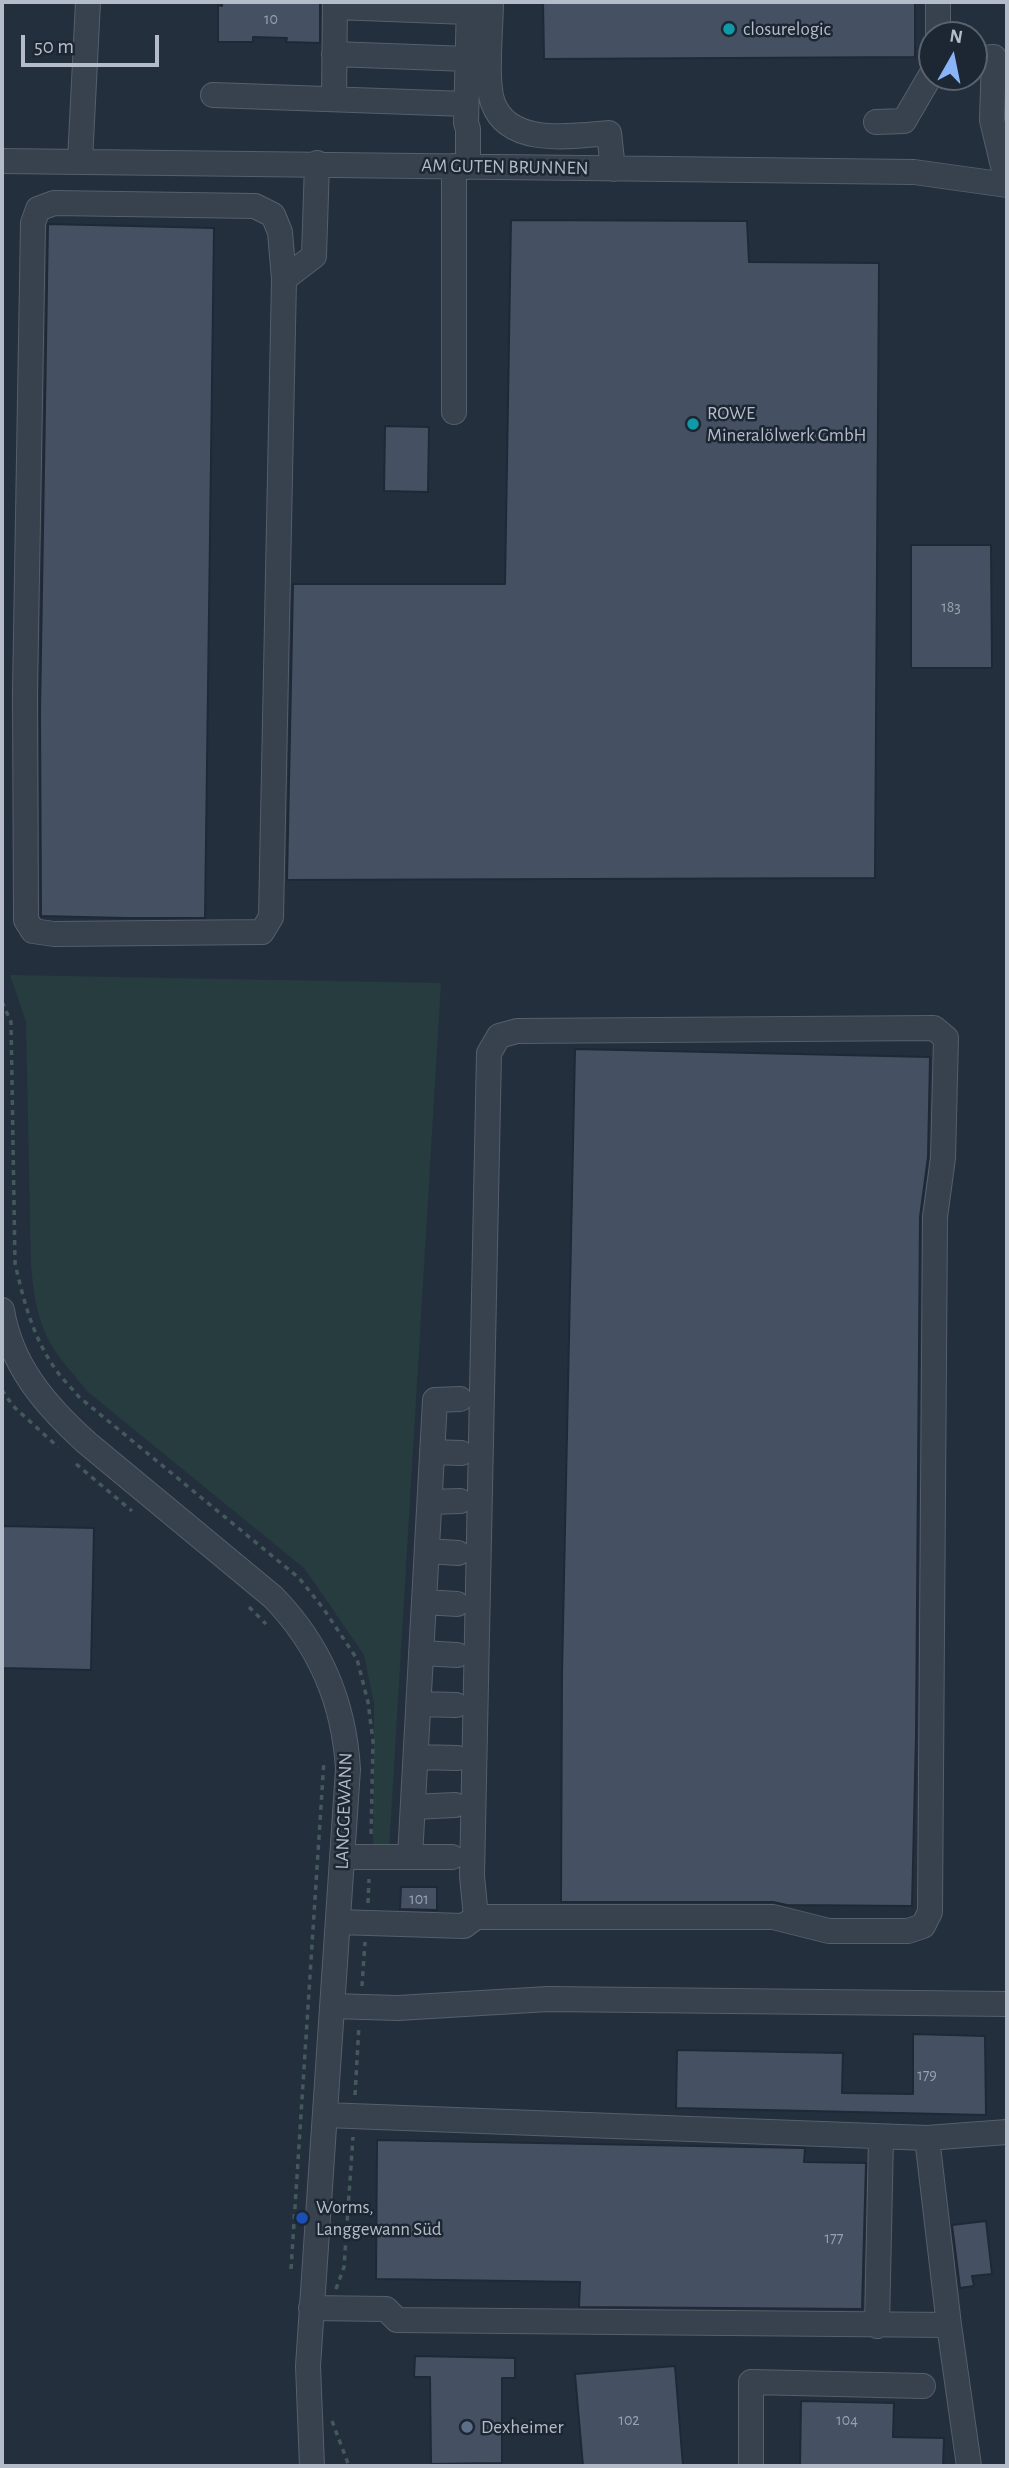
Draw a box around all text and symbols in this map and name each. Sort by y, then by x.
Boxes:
house number: 10 [264,9,278,29]
place label: closurelogic [743,18,831,40]
scale bar [24,21,163,65]
marker: closurelogic [721,21,737,37]
north arrow [918,21,988,91]
text: N [948,26,964,47]
text: 50 m [34,36,74,57]
street label: AM GUTEN BRUNNEN [421,154,589,180]
place label: ROWE Mineralölwerk GmbH [707,402,866,446]
marker: ROWE Mineralölwerk GmbH [685,416,701,432]
house number: 183 [941,597,961,617]
street label: LANGGEWANN [331,1752,357,1870]
house number: 101 [409,1889,429,1909]
house number: 179 [917,2065,937,2085]
place label: Worms, Langgewann Süd [316,2196,442,2240]
marker: Worms, Langgewann Süd [294,2210,310,2226]
house number: 177 [825,2228,843,2248]
house number: 102 [618,2410,640,2430]
house number: 104 [836,2410,858,2430]
place label: Dexheimer [481,2416,564,2438]
marker: Dexheimer [459,2419,475,2435]

